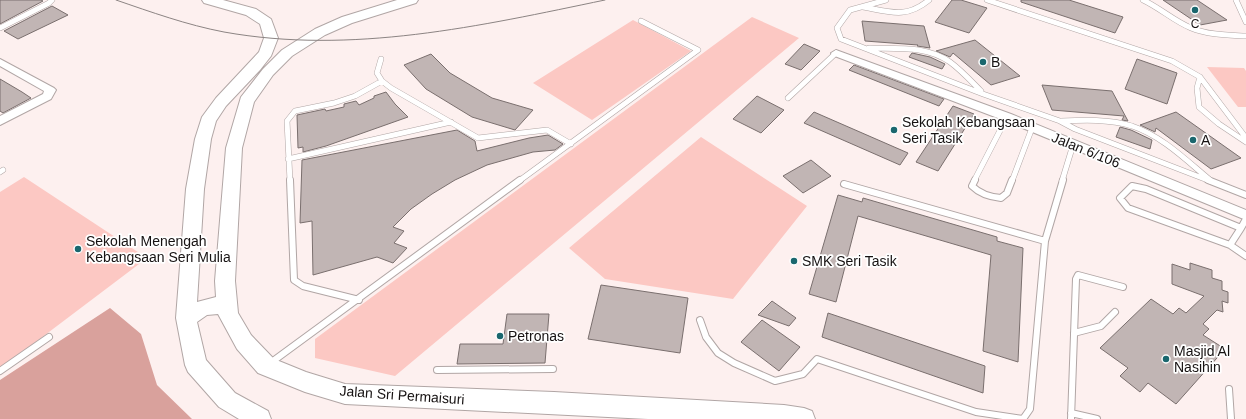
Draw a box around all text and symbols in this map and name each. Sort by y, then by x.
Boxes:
marker: C [1190,5,1200,15]
place label: C [1191,17,1200,31]
place label: B [991,54,1000,70]
marker: B [978,57,988,67]
place label: Sekolah Kebangsaan Seri Tasik [902,114,1035,146]
marker: Sekolah Kebangsaan Seri Tasik [889,125,899,135]
street label: Jalan 6/106 [1049,129,1123,171]
place label: A [1201,132,1211,148]
marker: A [1188,135,1198,145]
place label: Sekolah Menengah Kebangsaan Seri Mulia [86,233,231,265]
marker: Sekolah Menengah Kebangsaan Seri Mulia [73,244,83,254]
place label: SMK Seri Tasik [802,253,898,269]
marker: SMK Seri Tasik [789,256,799,266]
place label: Petronas [508,328,564,344]
marker: Petronas [495,331,505,341]
place label: Masjid Al Nasihin [1174,343,1230,375]
marker: Masjid Al Nasihin [1161,354,1171,364]
street label: Jalan Sri Permaisuri [339,383,465,407]

